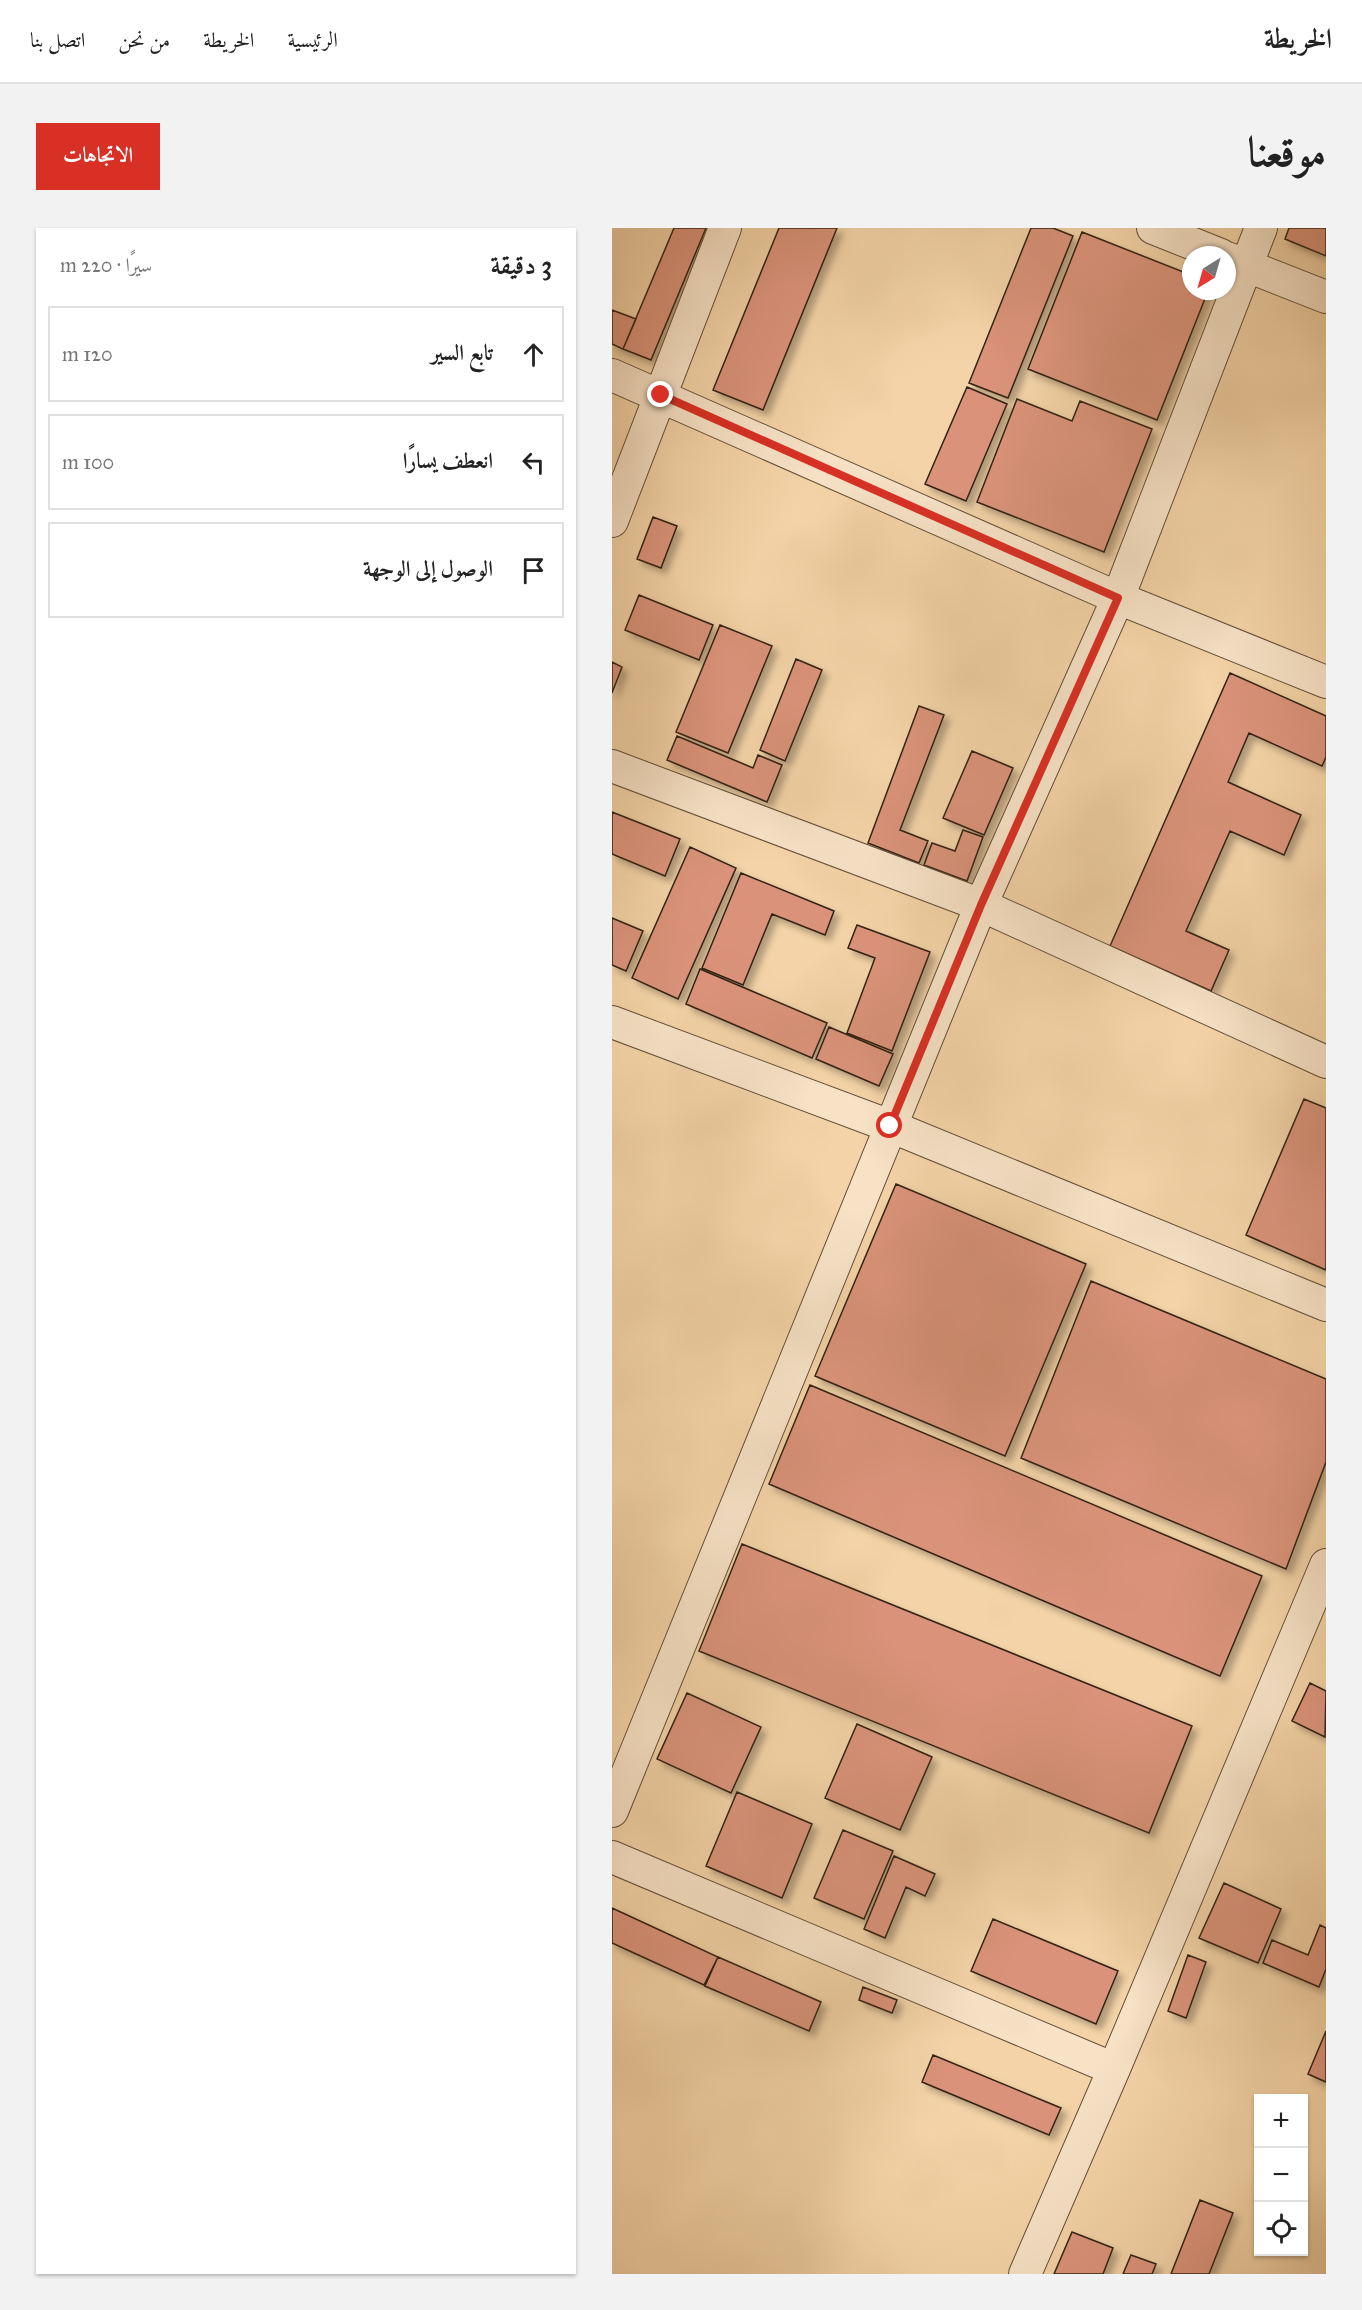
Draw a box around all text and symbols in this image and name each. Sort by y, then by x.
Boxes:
text: الخريطة [1264,21,1332,56]
text: اتصل بنا [30,27,85,53]
text: من نحن [118,27,170,53]
text: الخريطة [203,27,254,53]
text: الرئيسية [287,27,338,53]
button: الاتجاهات [36,123,160,190]
text: موقعنا [1248,126,1326,178]
north arrow [1182,246,1236,300]
text: 3 دقيقة [491,249,552,281]
text: سيرًا · 220 m [60,253,152,277]
icon: ahead [517,338,550,371]
text: تابع السير [431,339,493,366]
text: 120 m [62,342,113,366]
route end [647,381,673,407]
icon: left [517,446,550,479]
text: انعطف يسارًا [403,447,493,474]
text: 100 m [62,450,114,474]
icon: arrive [517,554,550,587]
text: الوصول إلى الوجهة [363,555,493,582]
route start [876,1112,902,1138]
map controls [1254,2094,1308,2256]
button: + [1254,2094,1308,2148]
button: − [1254,2148,1308,2202]
button: locate [1254,2202,1308,2256]

